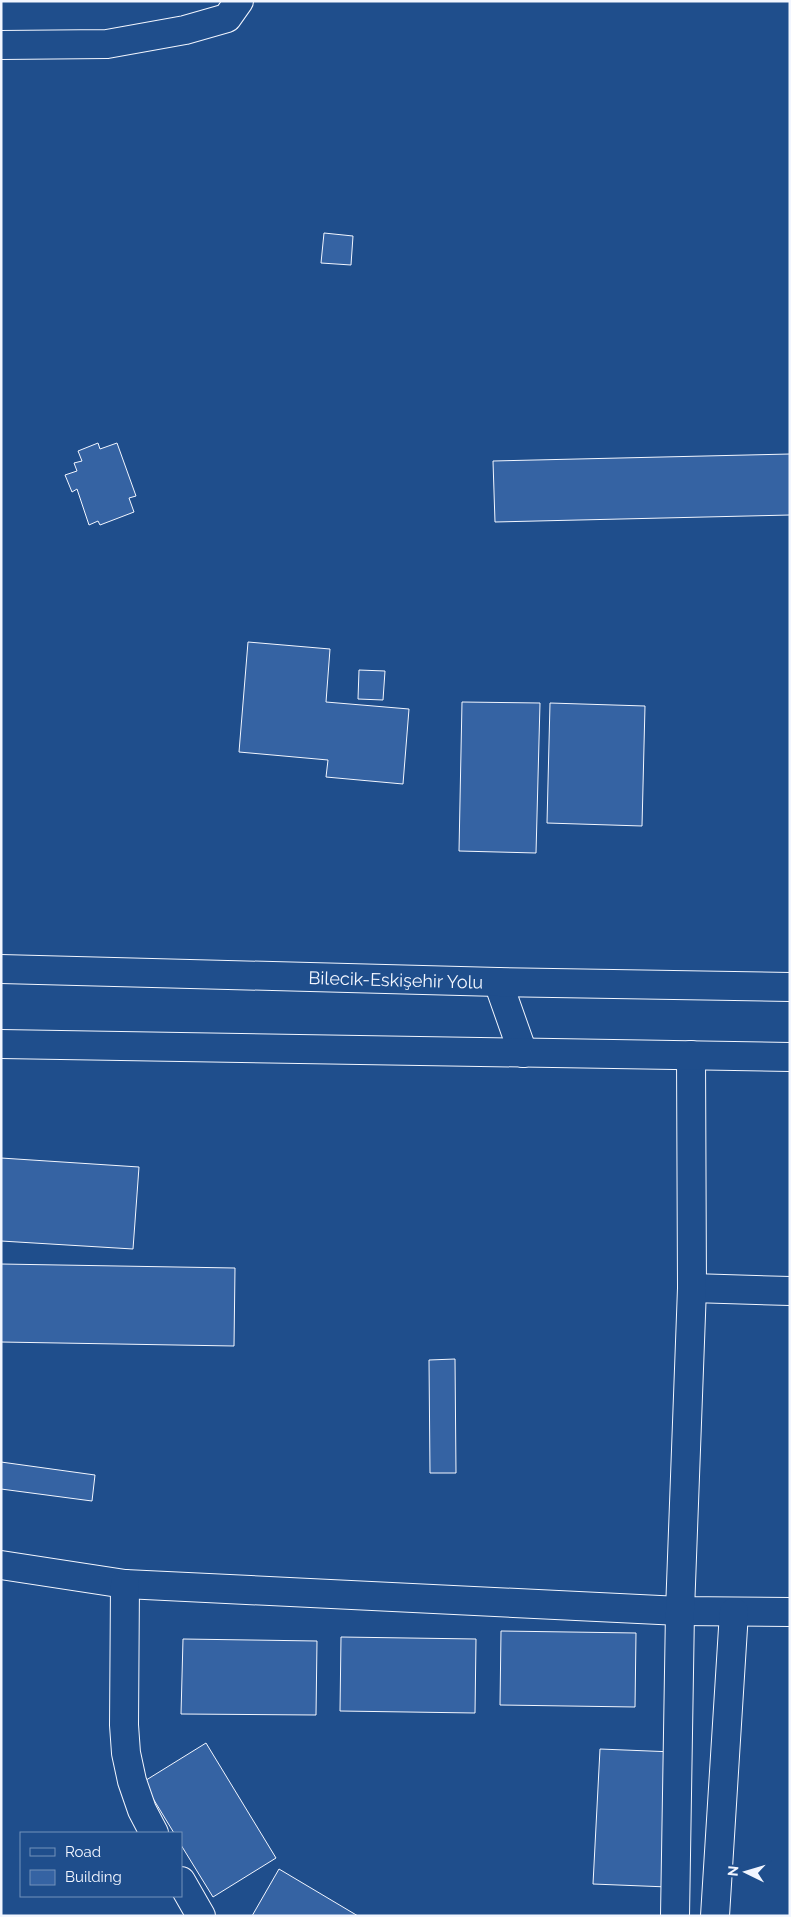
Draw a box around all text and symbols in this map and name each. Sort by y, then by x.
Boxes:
street label: Bilecik-Eskişehir Yolu [308,967,483,992]
legend [20,1832,182,1897]
text: Road [65,1843,101,1861]
north arrow [721,1847,771,1897]
text: N [725,1865,741,1877]
text: Building [65,1868,122,1886]

